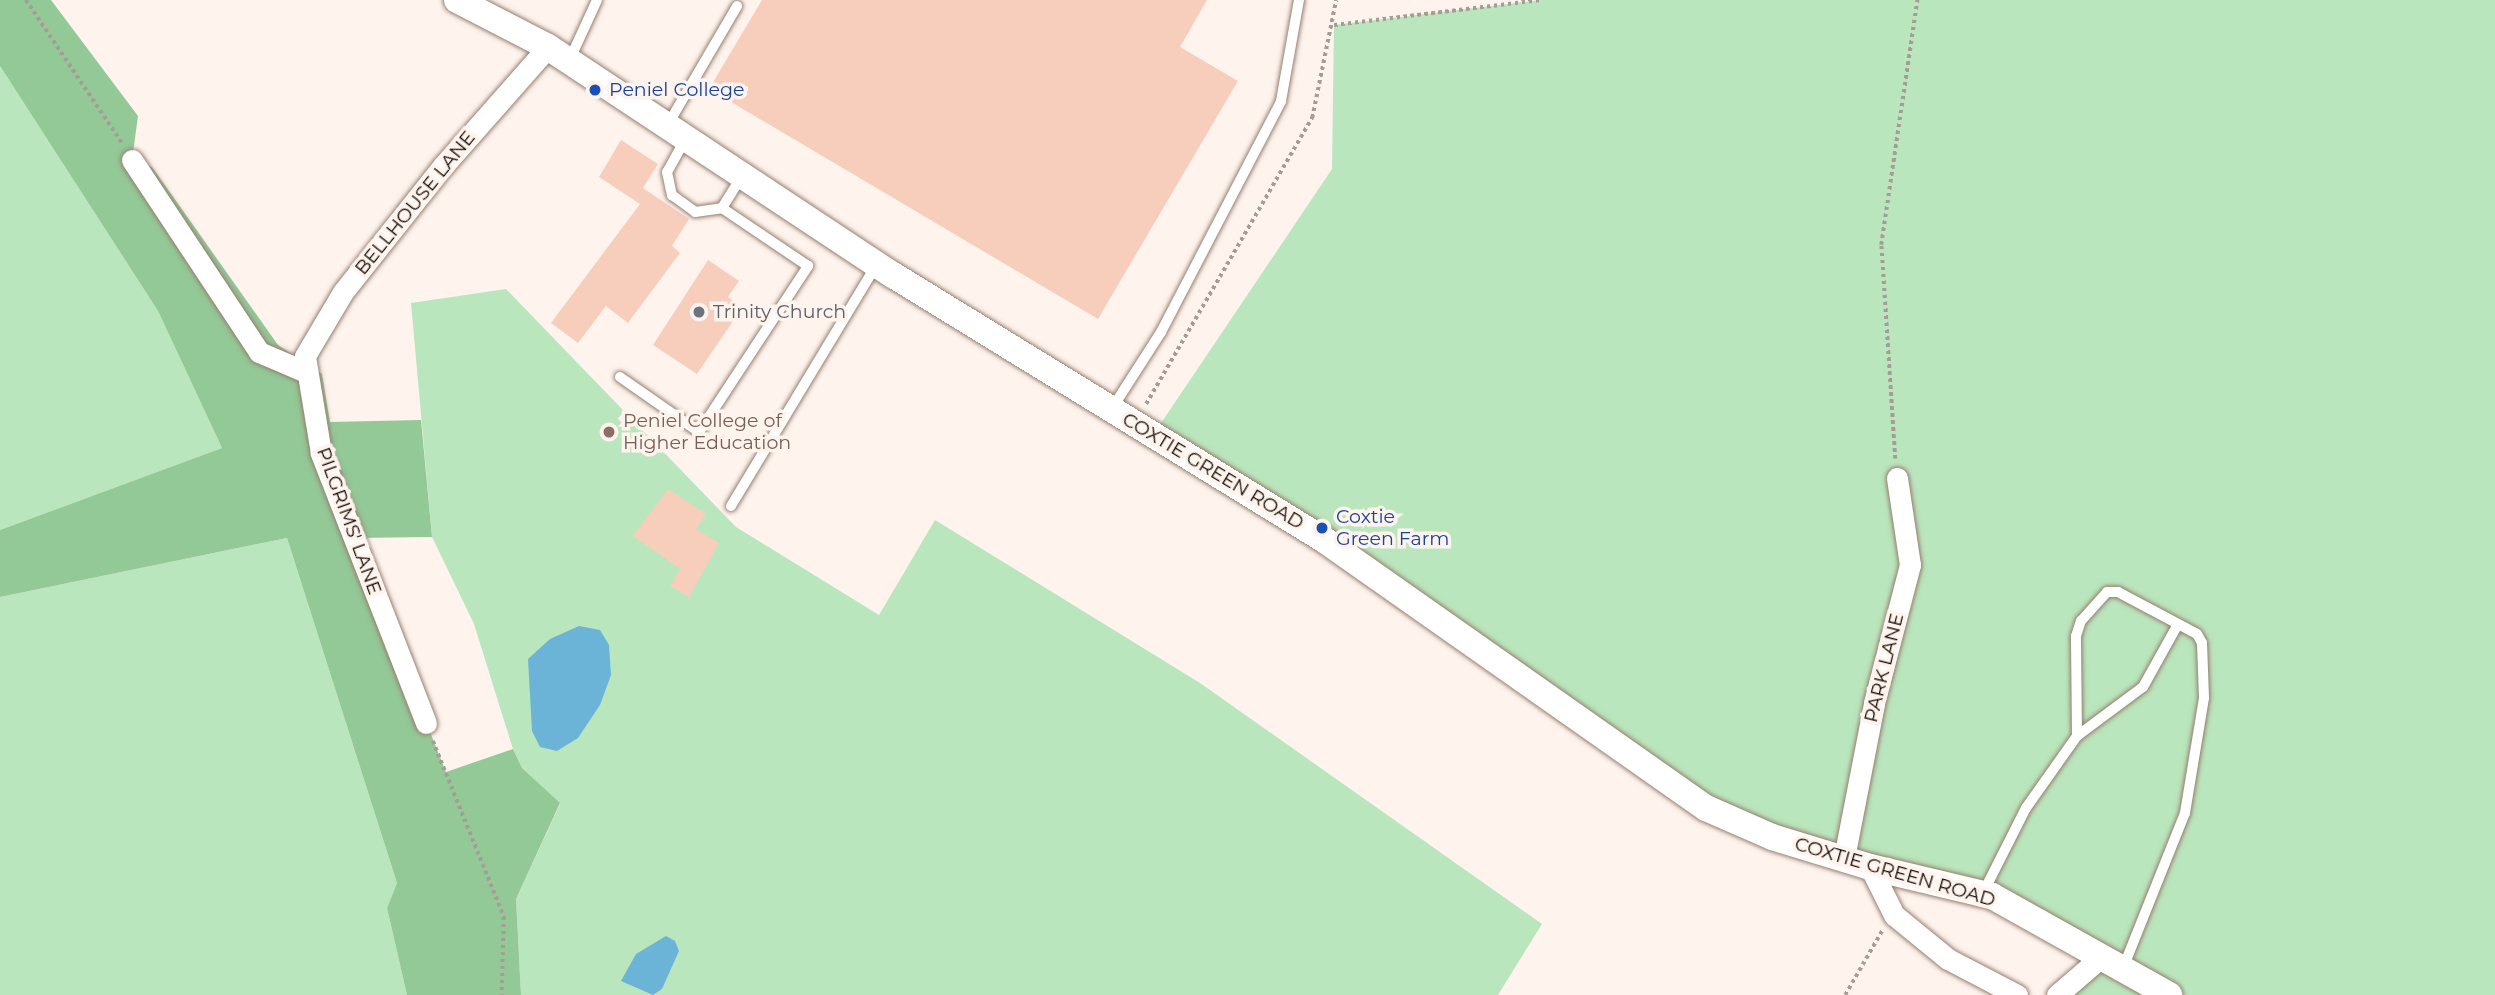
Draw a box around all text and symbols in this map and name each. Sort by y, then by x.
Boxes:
place label: Peniel College [609,79,745,101]
marker: Peniel College [587,82,603,98]
street label: BELLHOUSE LANE [350,127,480,279]
place label: Trinity Church [713,301,846,323]
marker: Trinity Church [691,304,707,320]
street label: COXTIE GREEN ROAD [1118,408,1308,534]
place label: Peniel College of Higher Education [623,410,791,454]
marker: Peniel College of Higher Education [601,424,617,440]
street label: PILGRIMS' LANE [312,444,386,598]
place label: Coxtie Green Farm [1336,506,1449,550]
marker: Coxtie Green Farm [1314,520,1330,536]
street label: PARK LANE [1859,611,1909,725]
street label: COXTIE GREEN ROAD [1792,832,1998,912]

